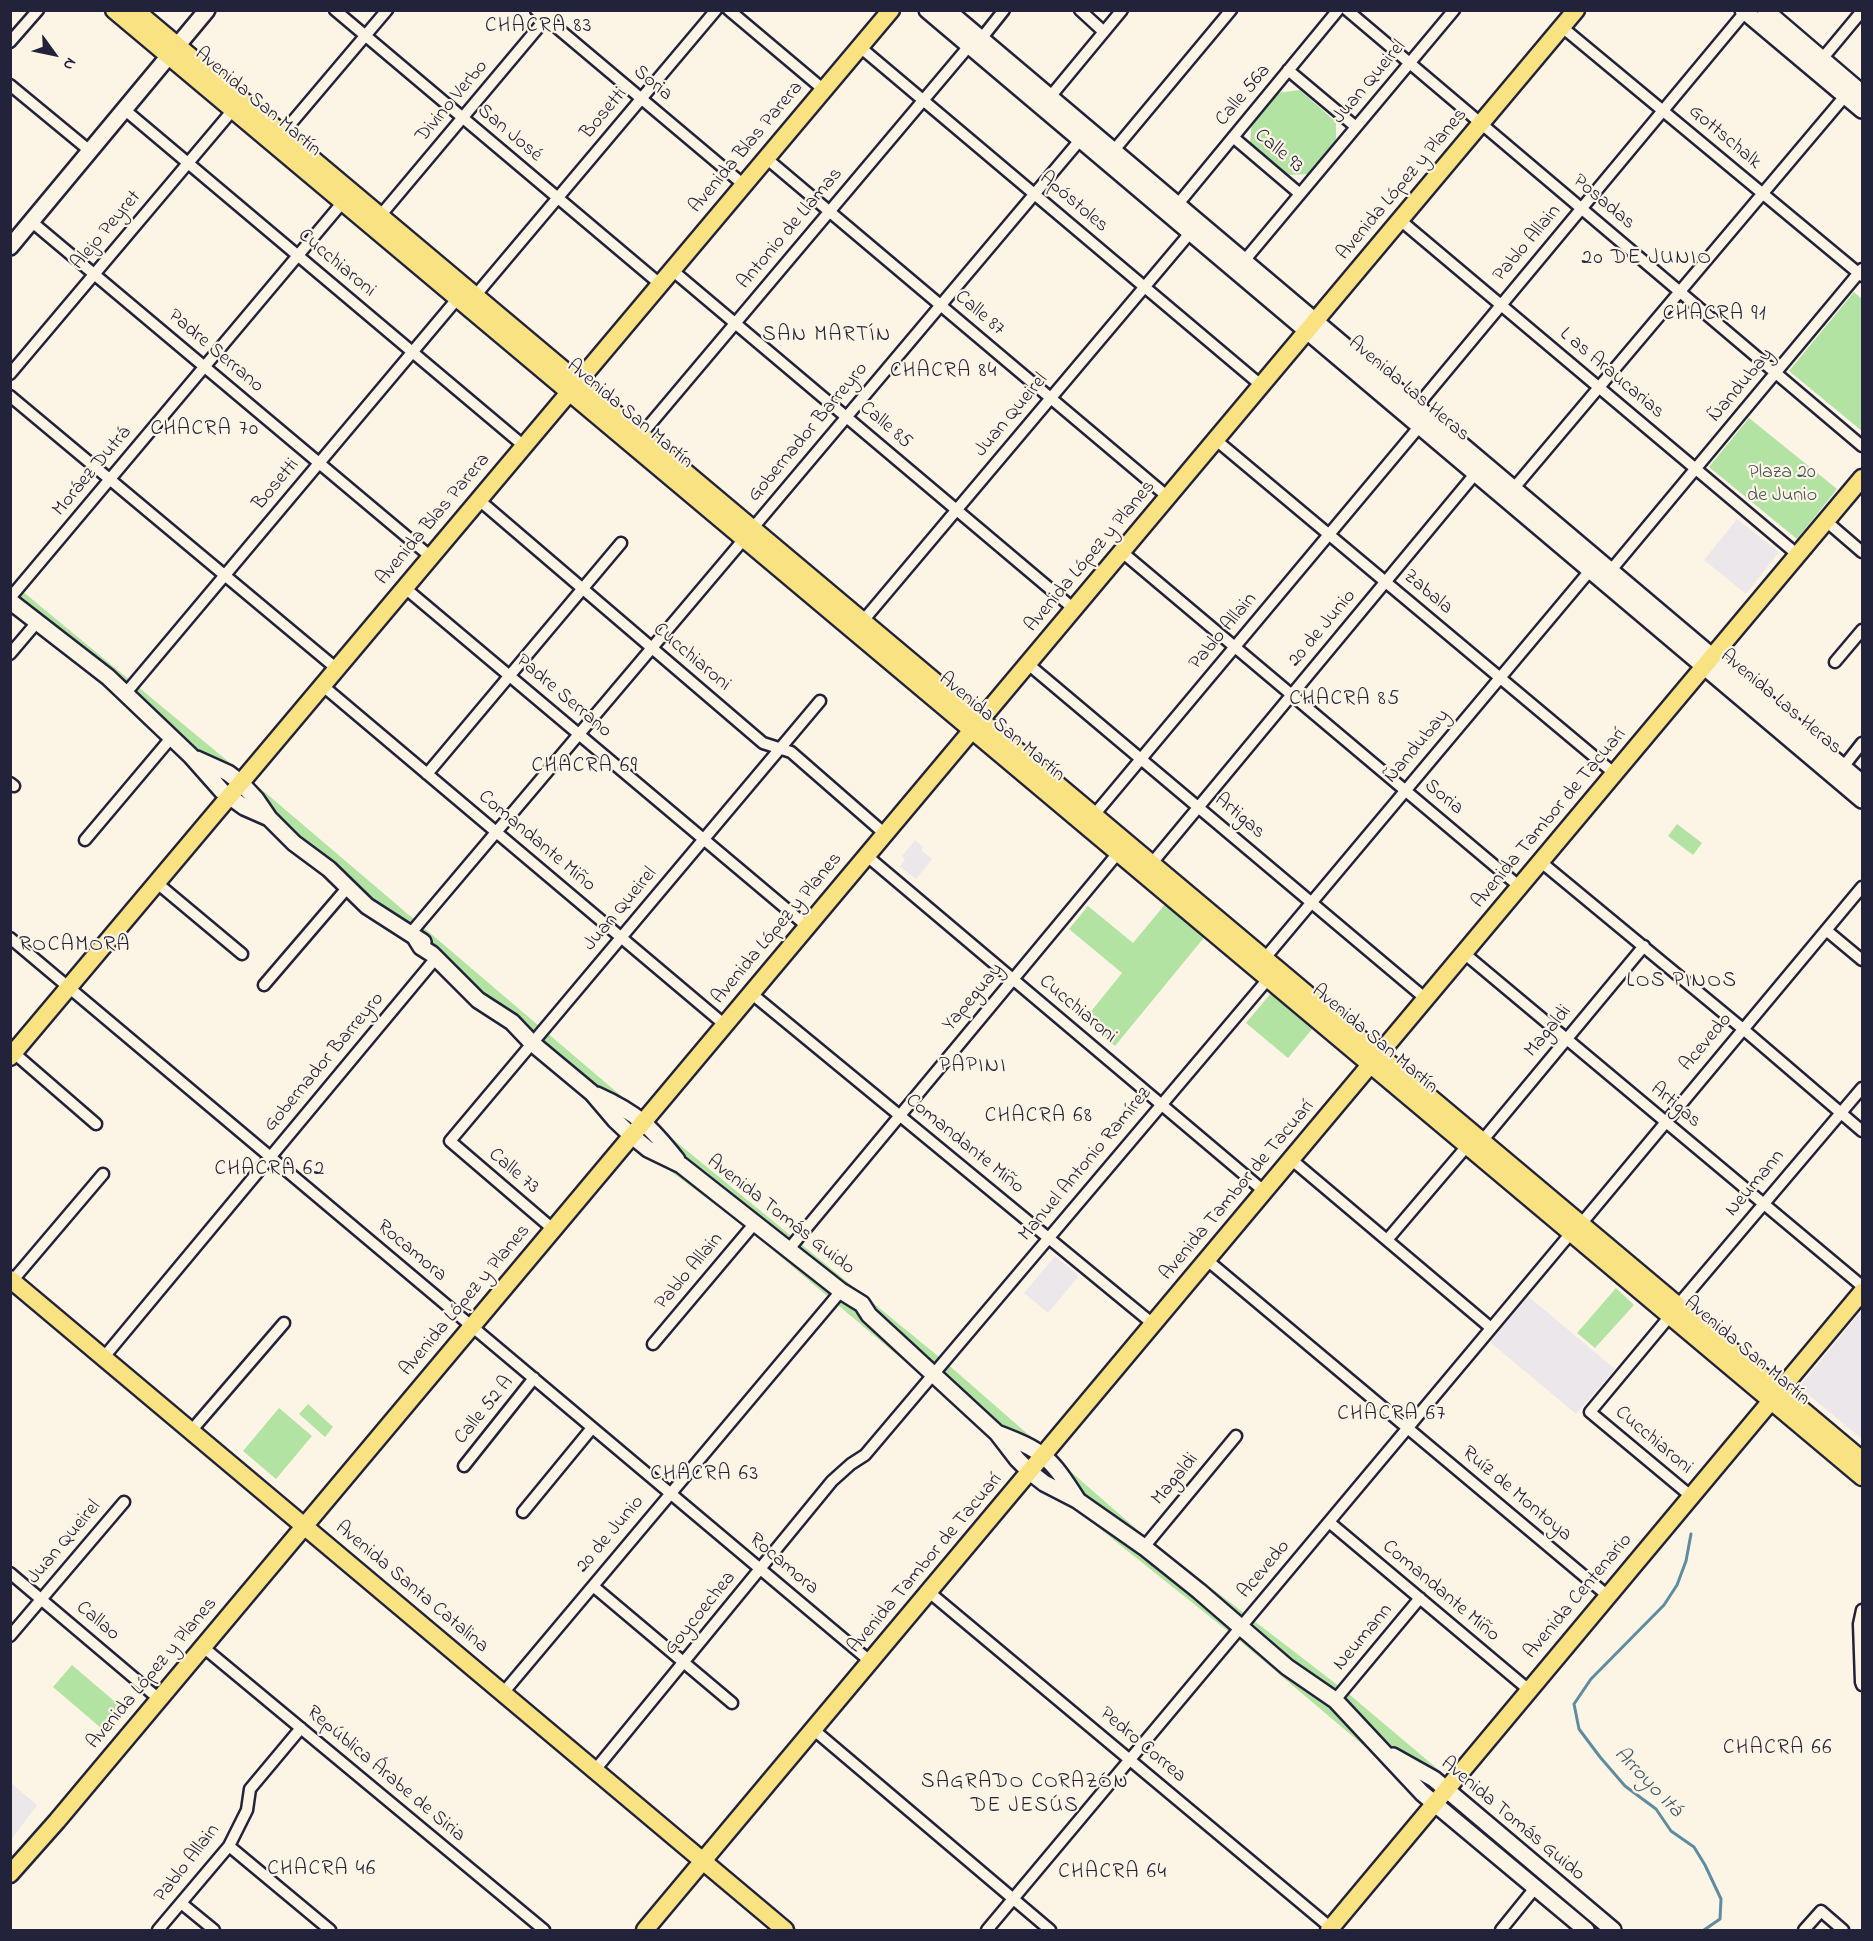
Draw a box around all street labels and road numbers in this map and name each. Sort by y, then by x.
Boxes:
street label: Juan Queirel [1328,36,1412,130]
street label: Avenida San Martín [189,43,325,163]
street label: Divino Verbo [412,56,494,148]
street label: Calle 56a [1211,60,1277,132]
street label: Soria [627,61,677,107]
street label: Avenida Blas Parera [685,77,809,219]
street label: Bosetti [577,83,633,145]
street label: San José [471,100,547,168]
street label: Gottschalk [1683,101,1765,175]
street label: Avenida López y Planes [1332,104,1474,266]
street label: Calle 93 [1249,125,1307,179]
street label: Antonio de Llamas [733,163,849,295]
street label: Apóstoles [1034,167,1112,239]
street label: Posadas [1567,170,1639,236]
street label: Alejo Peyret [67,186,147,276]
street label: Pablo Allain [1489,201,1567,287]
street label: Cucchiaroni [292,225,380,303]
street label: Calle 87 [949,286,1009,342]
street label: Padre Serrano [162,305,268,399]
street label: L as Araucarias [1554,323,1668,425]
street label: Avenida Las Heras [1342,332,1474,448]
street label: Ñandubay [1704,344,1780,428]
street label: Avenida San Martín [561,355,697,475]
street label: Gobernador Barreyro [744,358,874,508]
street label: Juan Queirel [970,369,1054,463]
street label: Calle 85 [854,397,916,455]
street label: Moráez Dutrá [48,422,138,522]
street label: Avenida Blas Parera [372,449,496,591]
street label: Bosetti [249,454,305,516]
street label: Avenida López y Planes [1020,476,1162,638]
street label: Zabala [1397,565,1457,621]
street label: 20 de Junio [1284,585,1362,673]
street label: Pablo Allain [1185,589,1263,675]
street label: Cucchiaroni [647,619,735,697]
street label: Avenida Las Heras [1714,645,1846,761]
street label: Padre Serrano [510,650,616,744]
street label: Avenida San Martín [933,668,1069,788]
street label: Ñandubay [1380,705,1456,789]
street label: Avenida Tambor de Tacuarí [1467,724,1633,914]
street label: Soria [1418,775,1468,821]
street label: Comandante Miño [472,786,600,898]
street label: Artigas [1209,789,1269,845]
street label: Avenida López y Planes [707,848,849,1010]
street label: Juan Queirel [579,863,663,957]
street label: Yapeguay [938,959,1010,1037]
street label: Cucchiaroni [1033,971,1121,1049]
street label: Avenida San Martín [1306,980,1442,1100]
street label: Gobernador Barreyro [260,988,390,1138]
street label: Magaldi [1520,1001,1578,1063]
street label: Acevedo [1676,1009,1738,1077]
street label: Artigas [1645,1078,1705,1134]
street label: Manuel Antonio Ramírez [1014,1083,1158,1247]
street label: Comandante Miño [900,1090,1028,1200]
street label: Avenida Tambor de Tacuarí [1155,1096,1321,1286]
street label: Calle 73 [483,1144,543,1200]
street label: Neumann [1721,1146,1791,1222]
street label: Avenida Tomás Guido [701,1151,859,1281]
street label: Rocamora [371,1216,451,1288]
street label: Avenida López y Planes [395,1220,537,1382]
street label: Pablo Allain [651,1229,729,1315]
street label: Avenida San Martín [1678,1292,1814,1412]
street label: Calle 52 A [450,1372,520,1450]
street label: Cucchiaroni [1609,1402,1697,1480]
street label: Ruíz de Montoya [1456,1442,1576,1548]
street label: Magaldi [1147,1449,1205,1511]
street label: Avenida Tambor de Tacuarí [843,1469,1009,1659]
street label: 20 de Junio [572,1491,650,1579]
street label: Juan Queirel [23,1496,107,1590]
street label: Avenida Santa Catalina [329,1517,493,1659]
street label: Rocamora [743,1529,823,1601]
street label: Avenida Centenario [1520,1529,1638,1665]
street label: Acevedo [1234,1536,1296,1604]
street label: Comandante Miño [1376,1536,1504,1648]
street label: Goycoechea [660,1567,742,1661]
street label: Avenida López y Planes [82,1593,224,1755]
street label: Callao [70,1597,124,1647]
street label: Neumann [1329,1600,1399,1676]
street label: República Árabe de Siria [301,1702,469,1848]
street label: Pedro Correa [1094,1703,1190,1789]
street label: Avenida Tomás Guido [1435,1753,1589,1887]
street label: Pablo Allain [150,1820,226,1908]

